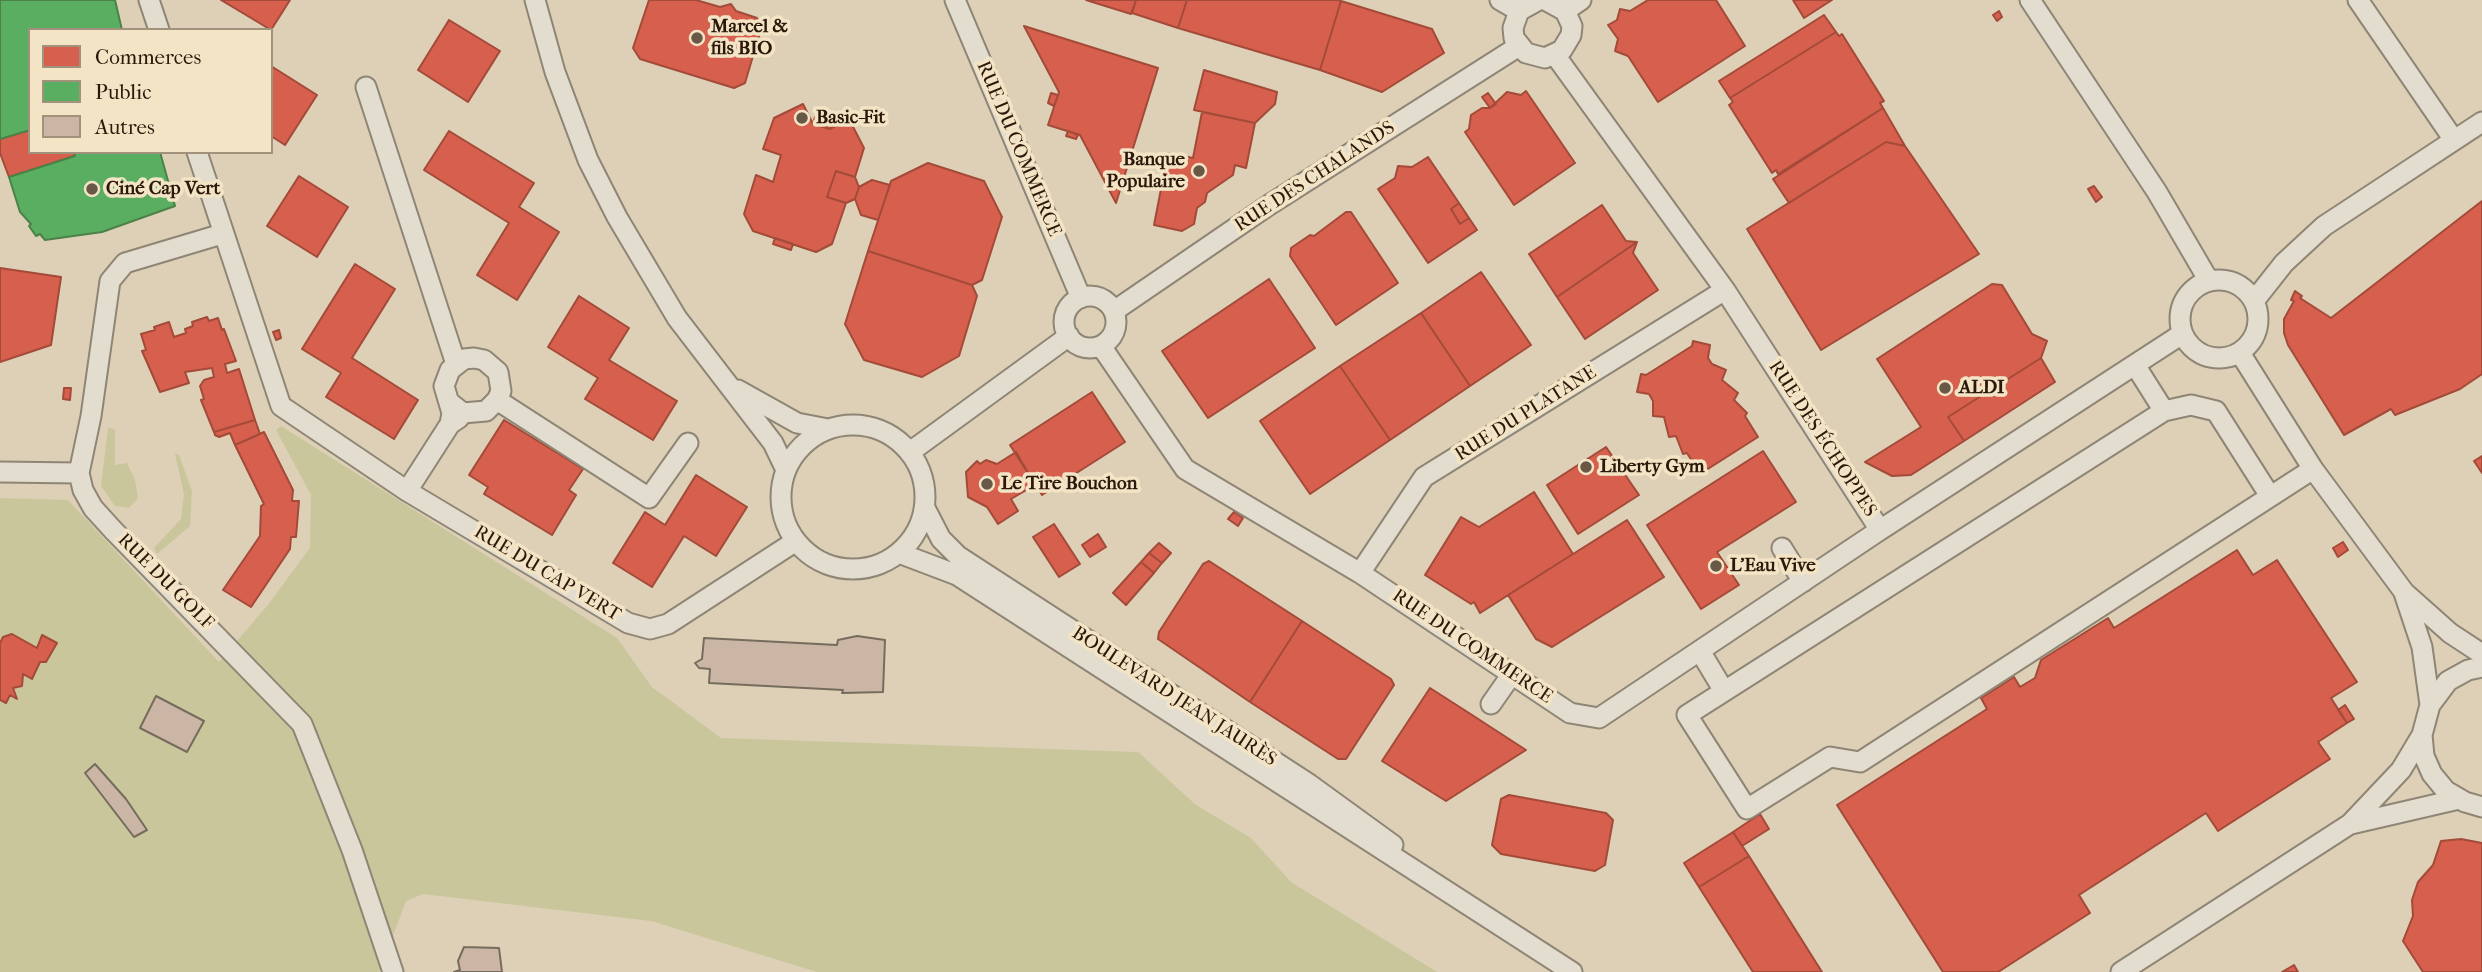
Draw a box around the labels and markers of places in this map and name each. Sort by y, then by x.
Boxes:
place label: Marcel & fils BIO [711,16,788,60]
marker: Marcel & fils BIO [689,30,705,46]
place label: Basic-Fit [816,107,885,129]
marker: Basic-Fit [794,110,810,126]
place label: Banque Populaire [1106,149,1185,193]
marker: Banque Populaire [1191,163,1207,179]
place label: Ciné Cap Vert [106,178,220,200]
marker: Ciné Cap Vert [84,181,100,197]
place label: ALDI [1959,377,2004,399]
marker: ALDI [1937,380,1953,396]
place label: Liberty Gym [1600,456,1705,478]
marker: Liberty Gym [1578,459,1594,475]
place label: Le Tire Bouchon [1001,473,1137,495]
marker: Le Tire Bouchon [979,476,995,492]
place label: L'Eau Vive [1730,555,1816,577]
marker: L'Eau Vive [1708,558,1724,574]

